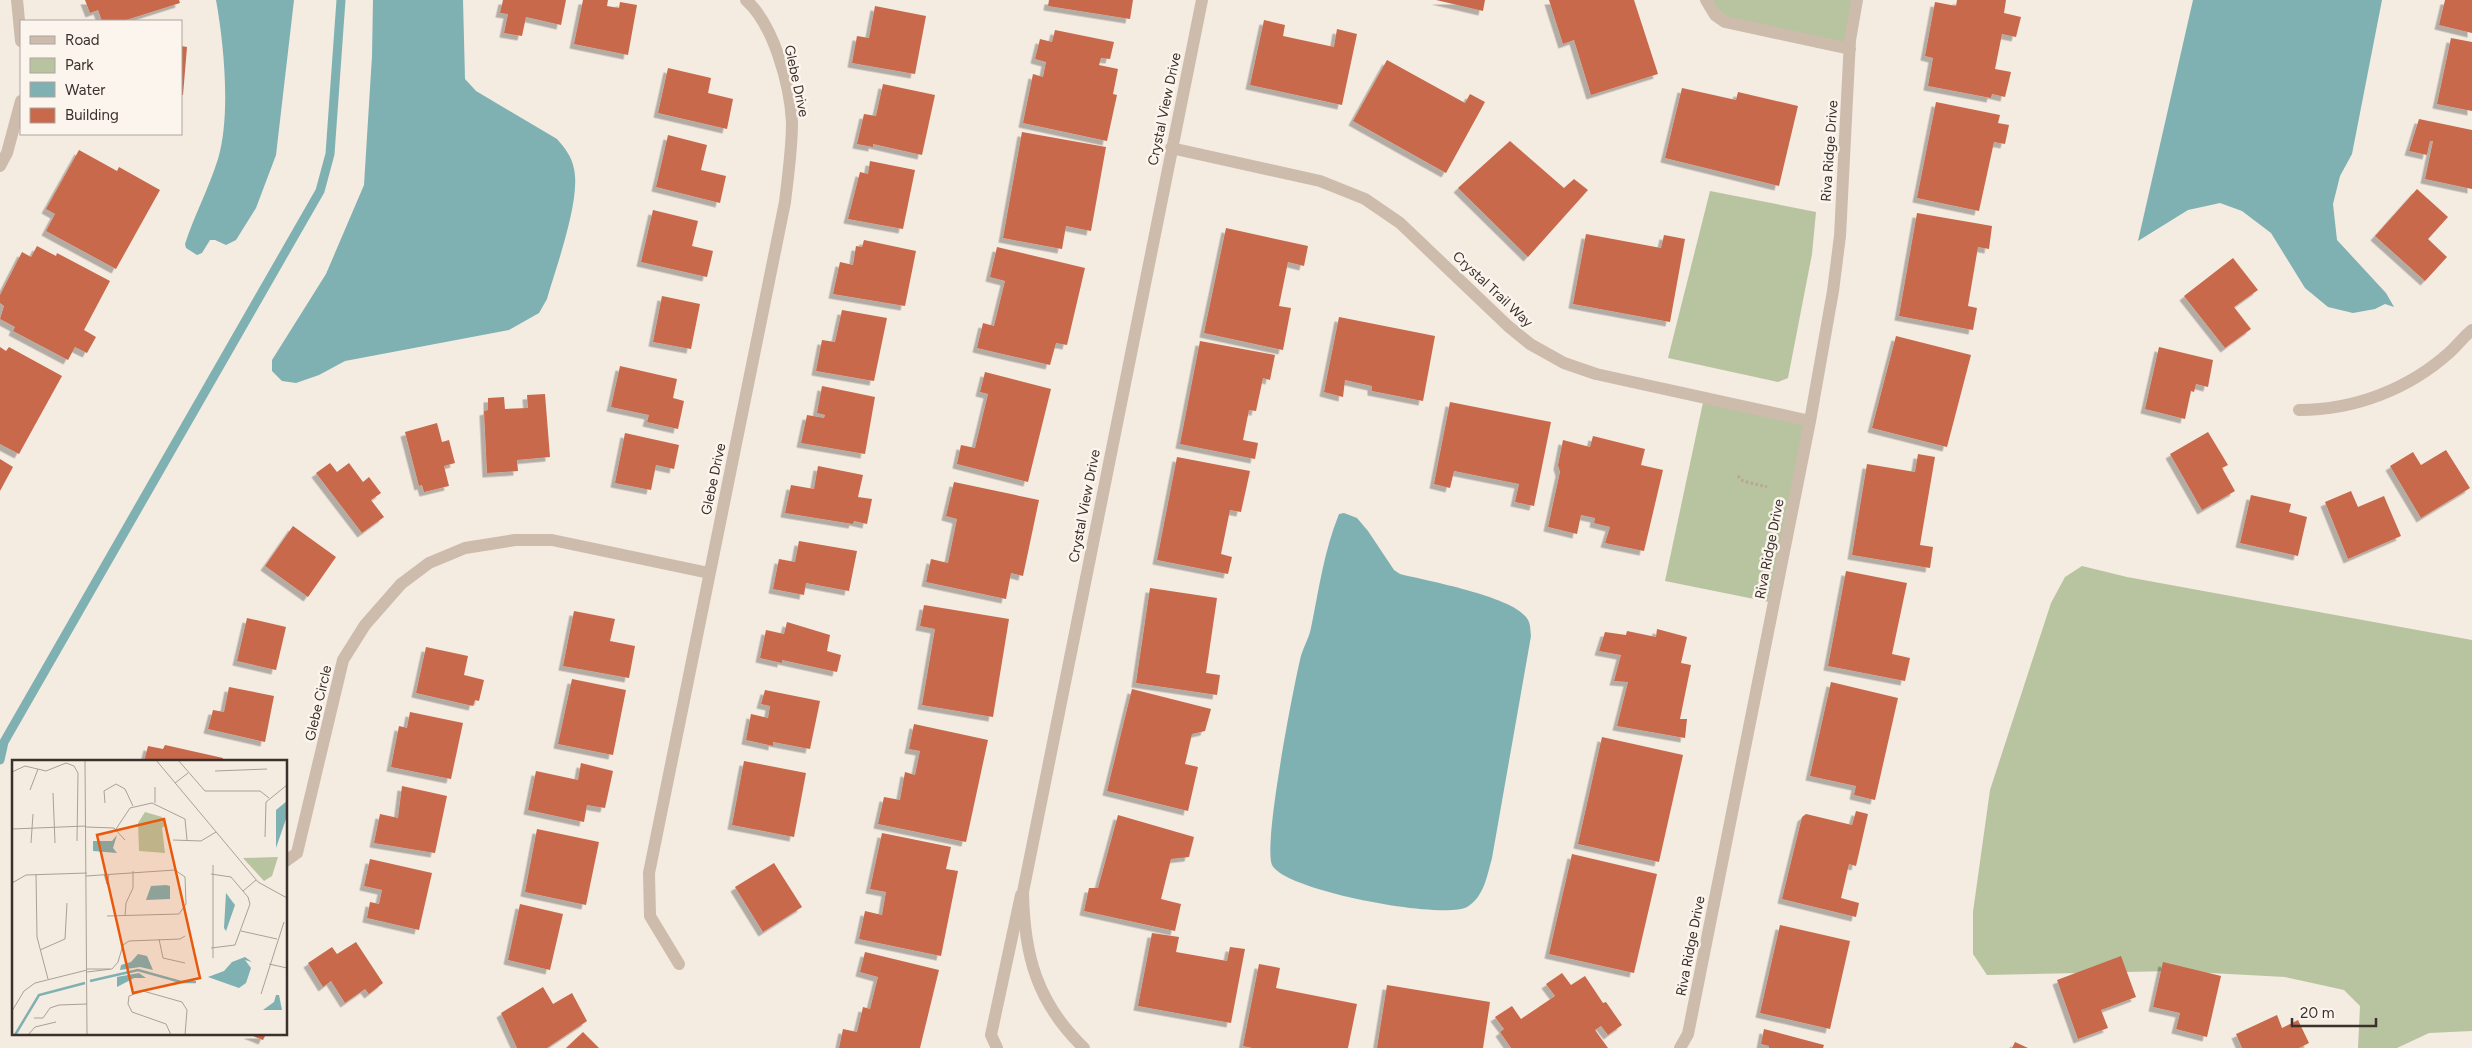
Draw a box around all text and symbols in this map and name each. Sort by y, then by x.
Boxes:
legend [20,20,182,135]
text: Road [65,31,100,49]
street label: Glebe Drive [781,44,812,119]
street label: Crystal View Drive [1144,51,1185,167]
text: Park [65,56,94,74]
text: Water [65,81,105,99]
street label: Riva Ridge Drive [1817,99,1842,202]
text: Building [65,106,119,124]
street label: Crystal Trail Way [1449,248,1537,331]
street label: Glebe Drive [698,441,729,517]
street label: Crystal View Drive [1065,448,1104,564]
street label: Riva Ridge Drive [1751,497,1788,601]
street label: Glebe Circle [302,663,336,743]
inset map [12,760,288,1036]
street label: Riva Ridge Drive [1672,894,1709,998]
scale bar [2292,996,2376,1028]
text: 20 m [2300,1004,2334,1022]

